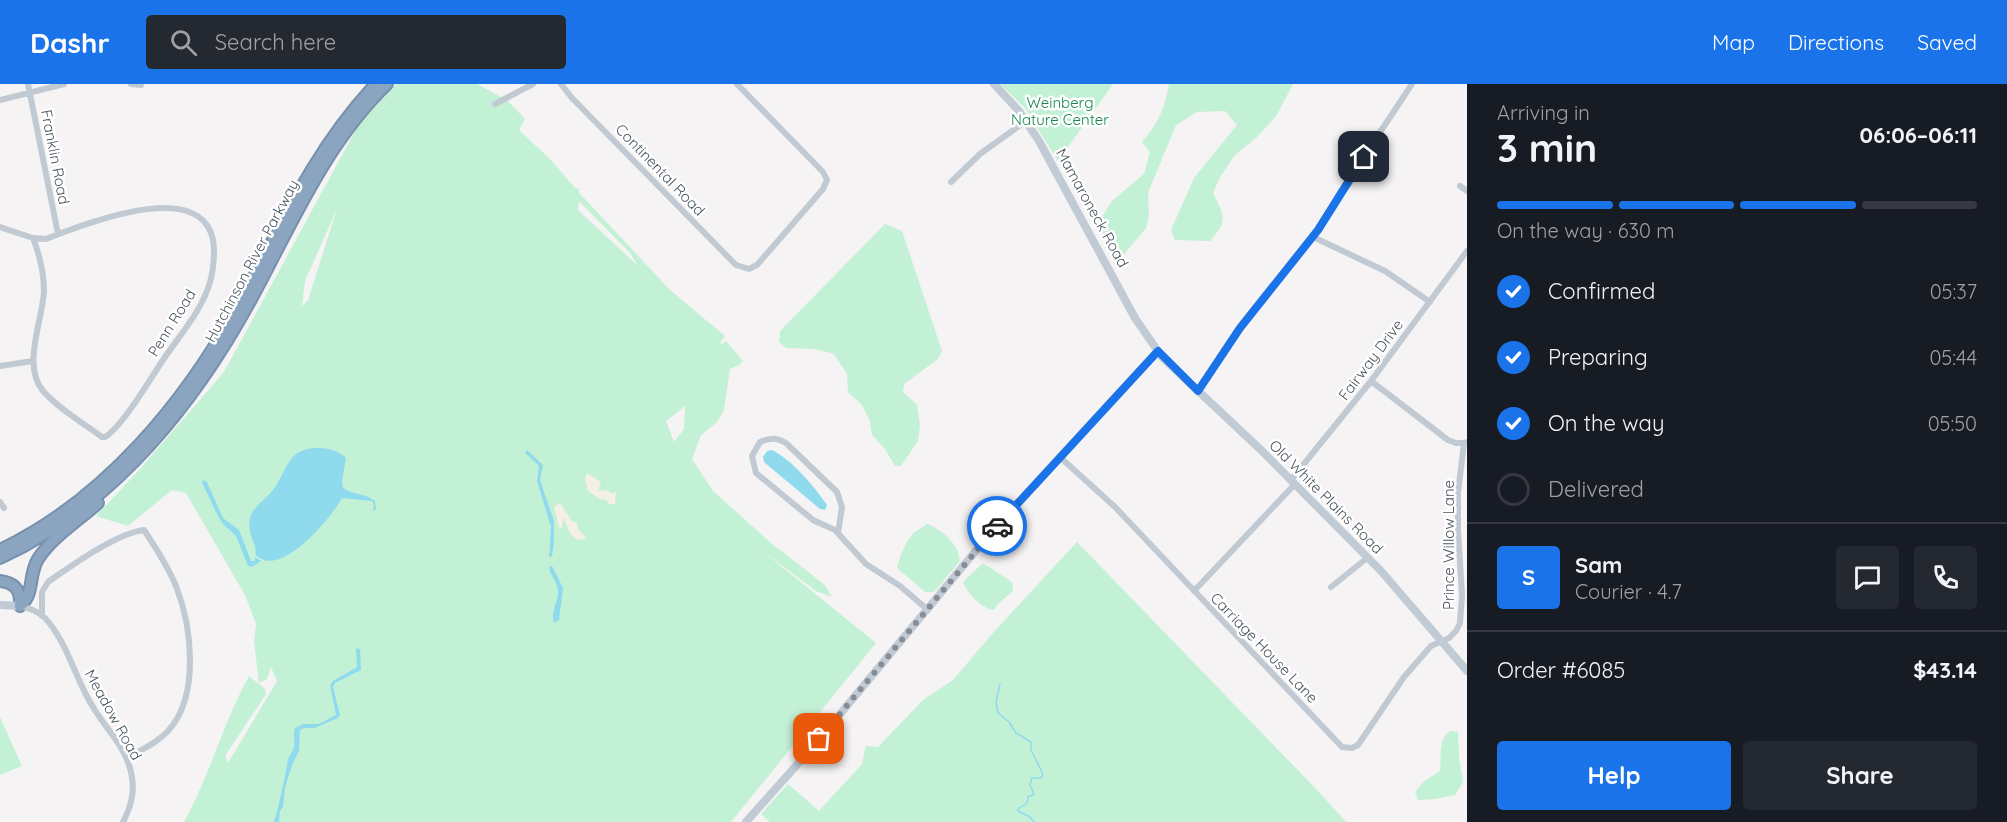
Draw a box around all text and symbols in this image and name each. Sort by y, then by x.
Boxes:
search box [146,15,566,69]
text: Dashr [30,25,110,60]
icon: search [167,26,200,59]
text: Search here [215,28,336,56]
text: Map [1712,29,1755,55]
text: Directions [1788,29,1884,55]
text: Saved [1917,29,1977,55]
park label: Weinberg Nature Center [1011,93,1109,129]
text: Arriving in [1497,100,1590,125]
street label: Franklin Road [37,108,74,206]
street label: Continental Road [612,120,709,220]
text: 06:06–06:11 [1859,121,1977,149]
text: 3 min [1497,123,1597,172]
pin [1338,131,1389,182]
icon: home [1347,140,1380,173]
street label: Mamaroneck Road [1052,145,1133,271]
street label: Hutchinson River Parkway [201,176,303,345]
text: On the way · 630 m [1497,218,1675,243]
icon: check [1497,275,1530,308]
text: Confirmed [1548,277,1655,305]
text: 05:37 [1930,279,1977,304]
street label: Penn Road [143,286,200,360]
street label: Fairway Drive [1334,316,1407,404]
icon: check [1497,341,1530,374]
text: Preparing [1548,343,1648,371]
text: 05:44 [1929,345,1977,370]
icon: check [1497,407,1530,440]
text: On the way [1548,409,1664,437]
text: 05:50 [1928,411,1977,436]
street label: Old White Plains Road [1265,436,1387,558]
text: Delivered [1548,475,1644,503]
street label: Prince Willow Lane [1439,480,1458,610]
courier [967,496,1027,556]
icon: car [981,510,1014,543]
button: chat [1836,546,1899,609]
button: phone [1914,546,1977,609]
text: Sam [1575,551,1622,579]
text: S [1522,563,1535,591]
text: Courier · 4.7 [1575,579,1682,604]
street label: Carriage House Lane [1207,588,1322,707]
text: Order #6085 [1497,656,1625,684]
text: $43.14 [1913,656,1977,684]
street label: Meadow Road [81,666,146,763]
pin [793,713,844,764]
icon: bag [802,722,835,755]
button: Help [1497,741,1731,810]
button: Share [1743,741,1977,810]

